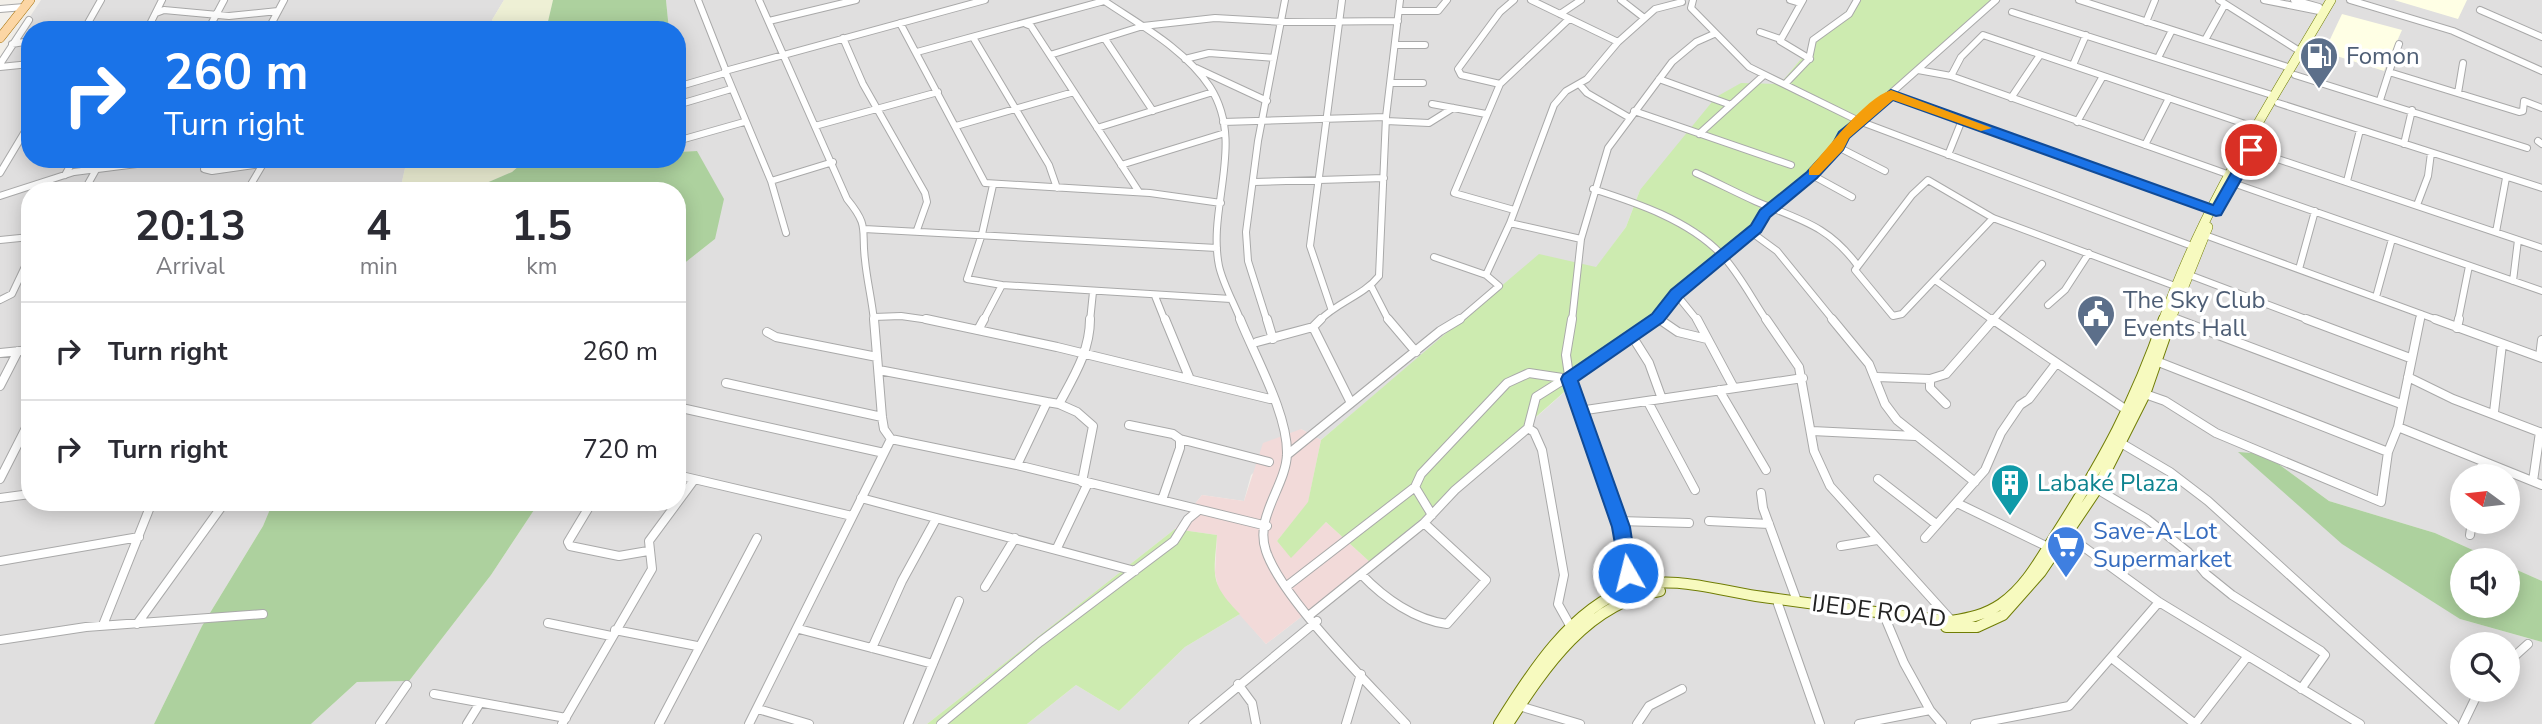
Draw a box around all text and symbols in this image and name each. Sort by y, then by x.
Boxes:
fuel station icon: Fomon [2298,35,2340,90]
text: 260 m [164,39,308,106]
place label: Fomon [2346,40,2420,72]
icon: right [49,49,140,140]
text: Turn right [164,103,304,146]
pin [2221,120,2281,180]
icon: arrive [2232,131,2270,169]
text: 20:13 [135,198,246,255]
text: 4 [366,198,391,255]
text: 1.5 [511,198,572,255]
text: Arrival [156,251,225,282]
text: min [360,251,398,282]
text: km [526,251,557,282]
place label: The Sky Club Events Hall [2123,284,2266,344]
public building icon: The Sky Club Events Hall [2075,293,2117,348]
icon: right [49,332,87,370]
text: Turn right [108,334,227,369]
text: 260 m [582,334,658,369]
icon: right [49,430,87,468]
text: Turn right [108,432,227,467]
text: 720 m [582,432,658,467]
building icon: Labaké Plaza [1989,462,2031,517]
north arrow [2450,464,2520,534]
map controls [2450,464,2520,702]
place label: Labaké Plaza [2037,467,2179,499]
place label: Save-A-Lot Supermarket [2093,515,2232,575]
supermarket icon: Save-A-Lot Supermarket [2045,524,2087,579]
position arrow [1591,536,1665,610]
button: sound [2450,548,2520,618]
street label: IJEDE ROAD [1810,587,1948,635]
button: search [2450,632,2520,702]

